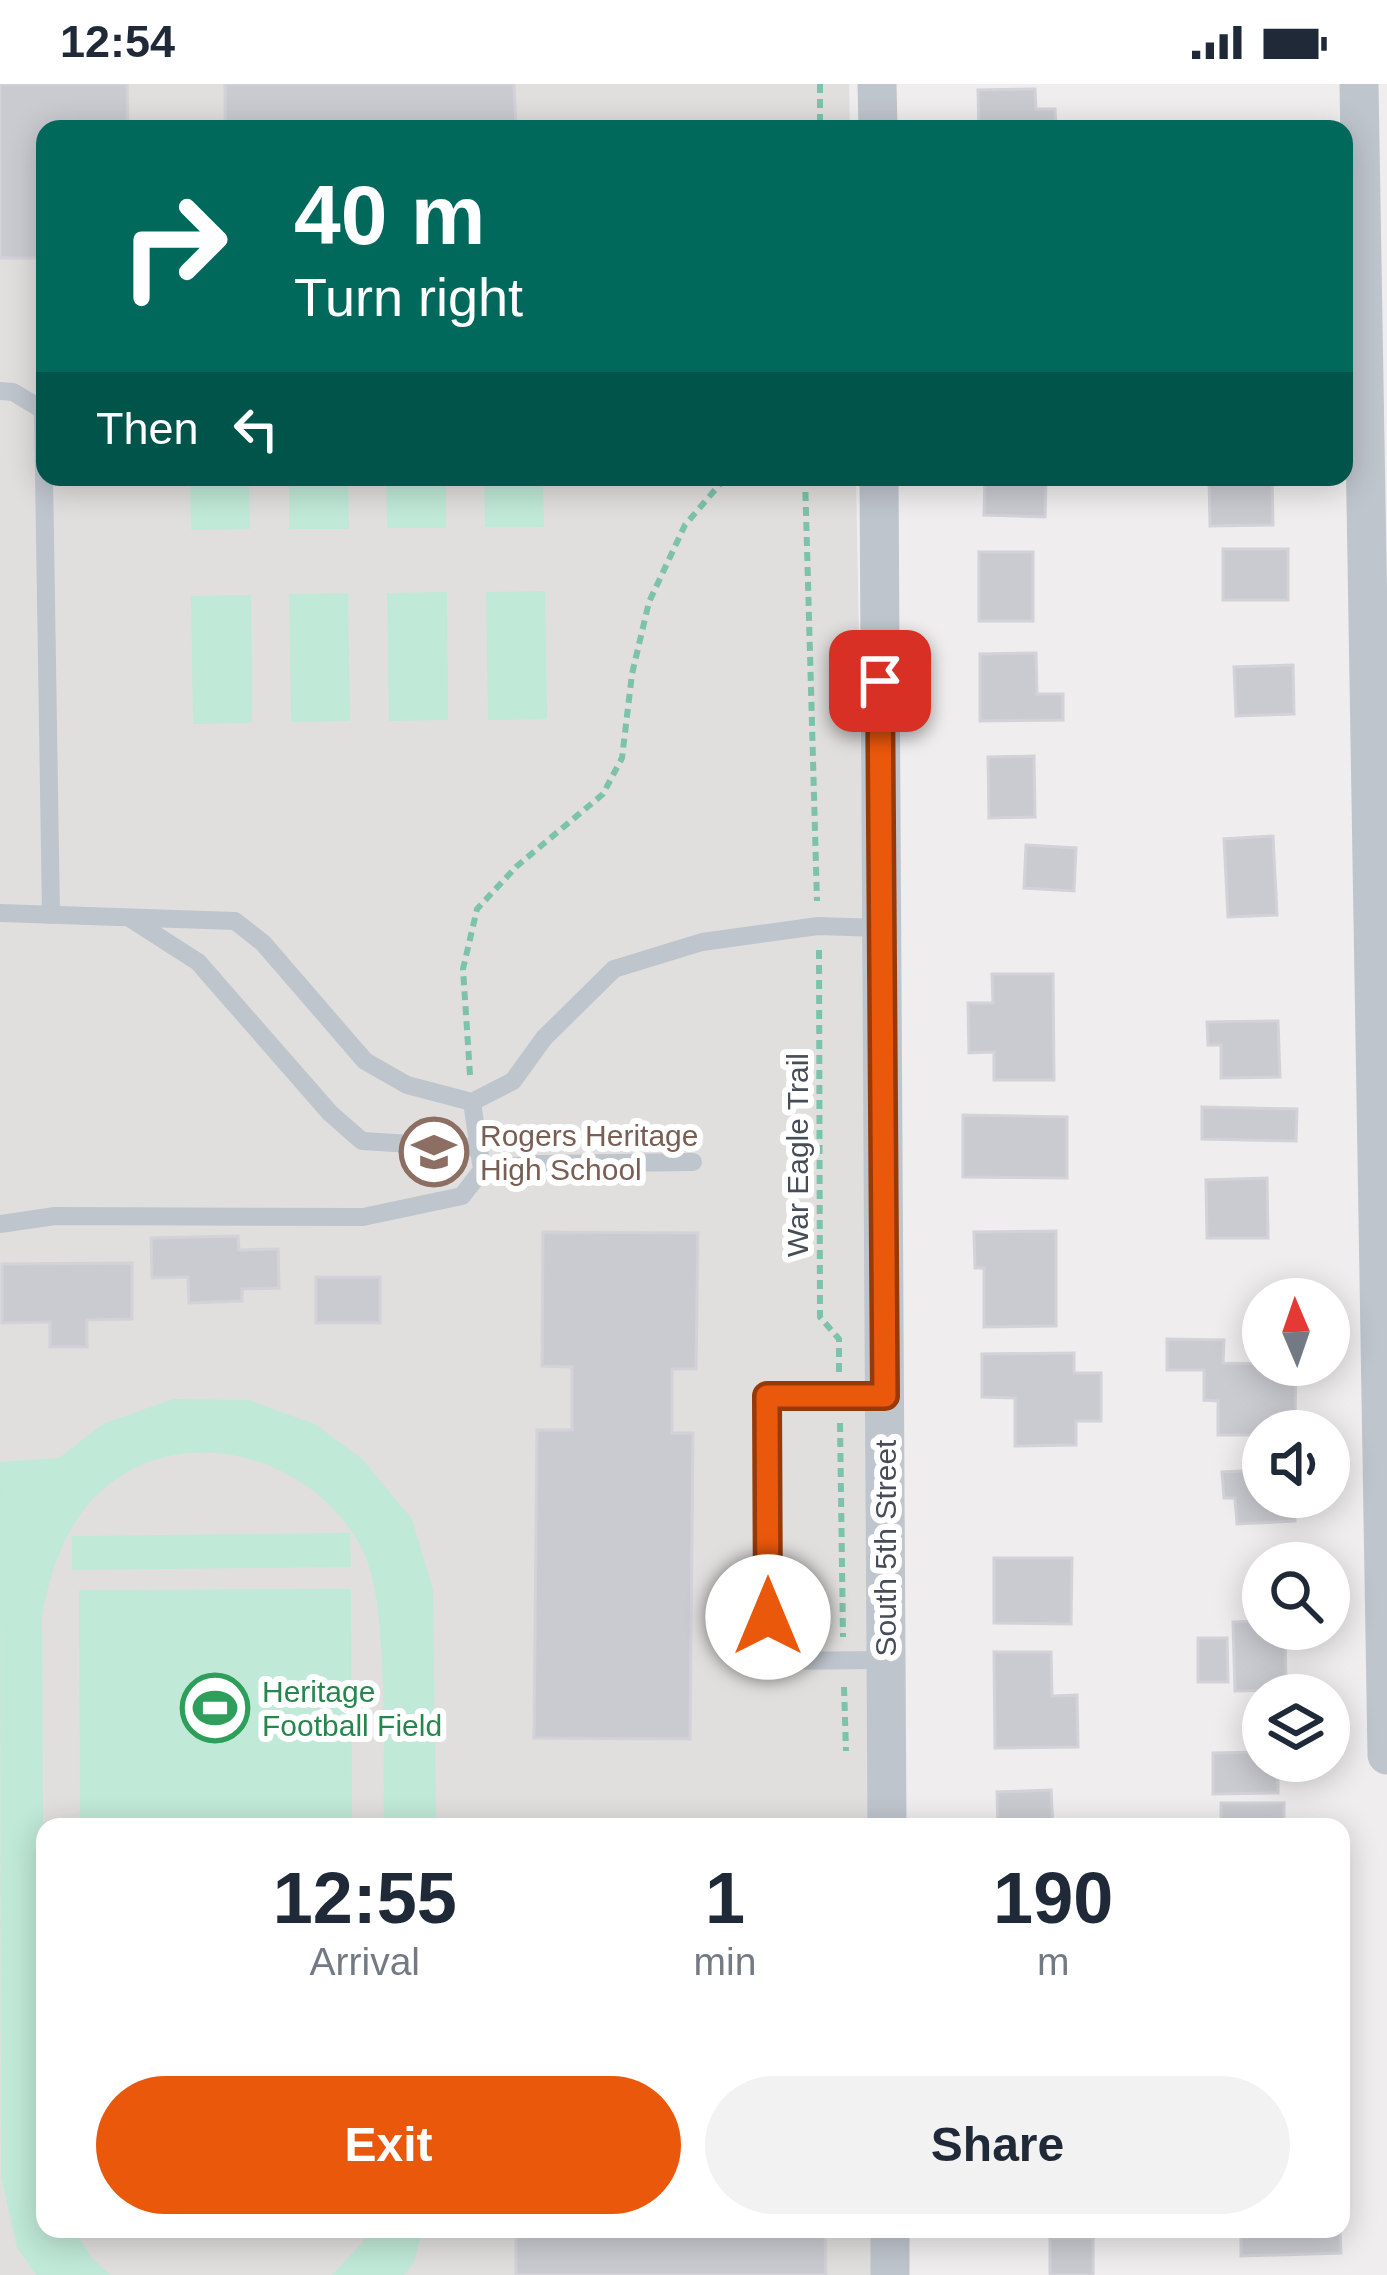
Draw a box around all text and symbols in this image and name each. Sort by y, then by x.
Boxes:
text: 12:54 [60,16,175,67]
icon: right [96,168,252,324]
text: 40 m [294,168,485,262]
text: Turn right [294,267,523,327]
icon: left [223,396,289,462]
text: Then [96,403,199,454]
pin [829,630,931,732]
icon: arrive [847,648,913,714]
street label: War Eagle Trail [781,1053,814,1257]
school or university icon: Rogers Heritage High School [399,1117,469,1187]
place label: Rogers Heritage High School [480,1119,698,1186]
north arrow [1242,1278,1350,1386]
map controls [1242,1278,1350,1782]
button: sound [1242,1410,1350,1518]
street label: South 5th Street [869,1439,902,1656]
button: search [1242,1542,1350,1650]
position arrow [705,1554,831,1680]
sports icon: Heritage Football Field [180,1673,250,1743]
button: layers [1242,1674,1350,1782]
place label: Heritage Football Field [262,1675,442,1742]
text: 12:55 [273,1858,457,1938]
text: 1 [705,1858,745,1938]
text: 190 [993,1858,1113,1938]
text: Arrival [310,1940,420,1983]
text: min [694,1940,756,1983]
text: m [1037,1940,1069,1983]
button: Exit [96,2076,681,2214]
button: Share [705,2076,1290,2214]

